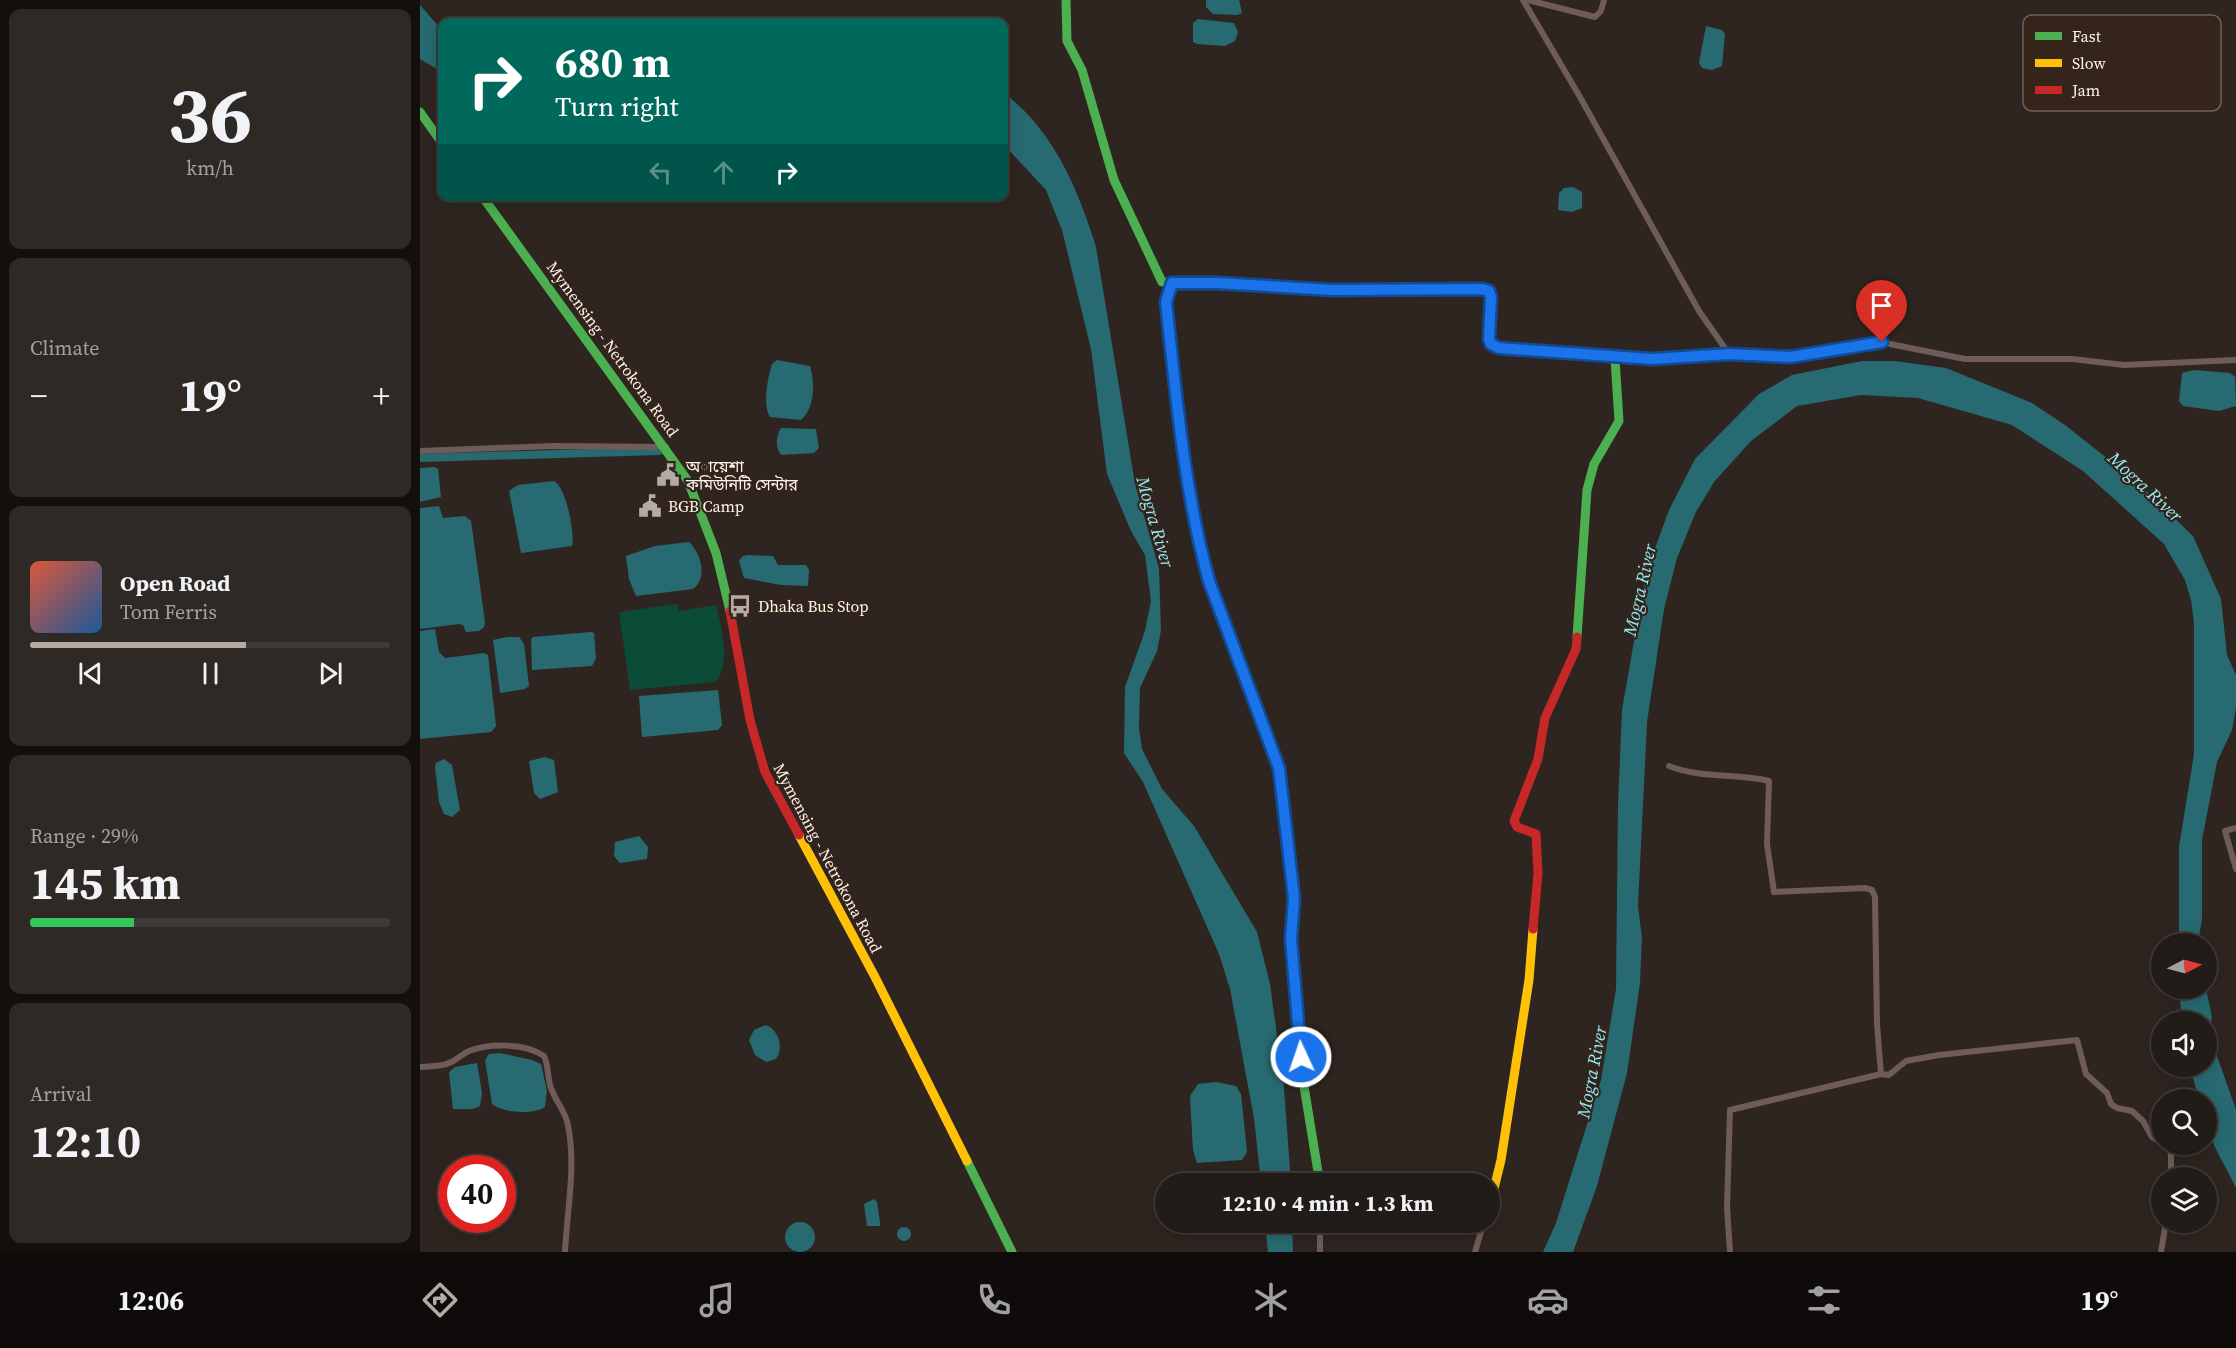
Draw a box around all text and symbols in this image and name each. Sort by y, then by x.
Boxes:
legend [2023,15,2221,111]
text: Fast [2072,25,2102,47]
text: 680 m [555,33,670,91]
icon: right [456,42,534,120]
text: Slow [2072,52,2107,74]
text: 36 [168,61,252,168]
text: Jam [2071,79,2100,101]
text: Turn right [555,88,679,125]
text: km/h [186,154,234,182]
icon: left [644,156,677,189]
icon: ahead [707,156,740,189]
icon: right [770,156,803,189]
street label: Mymensing - Netrokona Road [542,257,684,441]
pin [1856,280,1907,342]
icon: arrive [1865,289,1898,322]
text: Climate [30,334,99,362]
text: 19° [178,364,242,426]
text: − [30,373,48,418]
text: + [372,373,390,418]
water label: Mogra River [2102,445,2189,528]
place label: অায়েশা কমিউনিটি সেন্টার [685,455,798,495]
public building icon: অায়েশা কমিউনিটি সেন্টার [655,462,681,488]
water label: Mogra River [1130,473,1181,571]
public building icon: BGB Camp [637,493,663,519]
place label: BGB Camp [668,495,744,517]
water label: Mogra River [1617,541,1662,639]
text: Open Road [120,568,230,598]
bus stop icon: Dhaka Bus Stop [727,593,753,619]
place label: Dhaka Bus Stop [758,595,869,617]
text: Tom Ferris [120,598,217,626]
icon: previous [74,657,107,690]
icon: pause [194,657,227,690]
icon: next [314,657,347,690]
street label: Mymensing - Netrokona Road [769,759,887,957]
text: Range · 29% [30,822,139,850]
text: 145 km [30,852,181,914]
north arrow [2151,933,2217,999]
map controls [2151,933,2217,1233]
button: sound [2151,1011,2217,1077]
water label: Mogra River [1570,1023,1613,1121]
position arrow [1269,1025,1333,1089]
text: Arrival [30,1080,92,1108]
button: search [2151,1089,2217,1155]
text: 12:10 [30,1110,141,1172]
speed limit sign: 40 [438,1155,516,1233]
button: layers [2151,1167,2217,1233]
text: 12:10 · 4 min · 1.3 km [1222,1188,1433,1218]
icon: directions [419,1279,461,1321]
icon: music [696,1279,738,1321]
icon: phone [973,1279,1015,1321]
icon: climate [1250,1279,1292,1321]
icon: car [1527,1279,1569,1321]
icon: filters [1803,1279,1845,1321]
text: 12:06 [117,1282,184,1319]
text: 19° [2080,1282,2118,1319]

